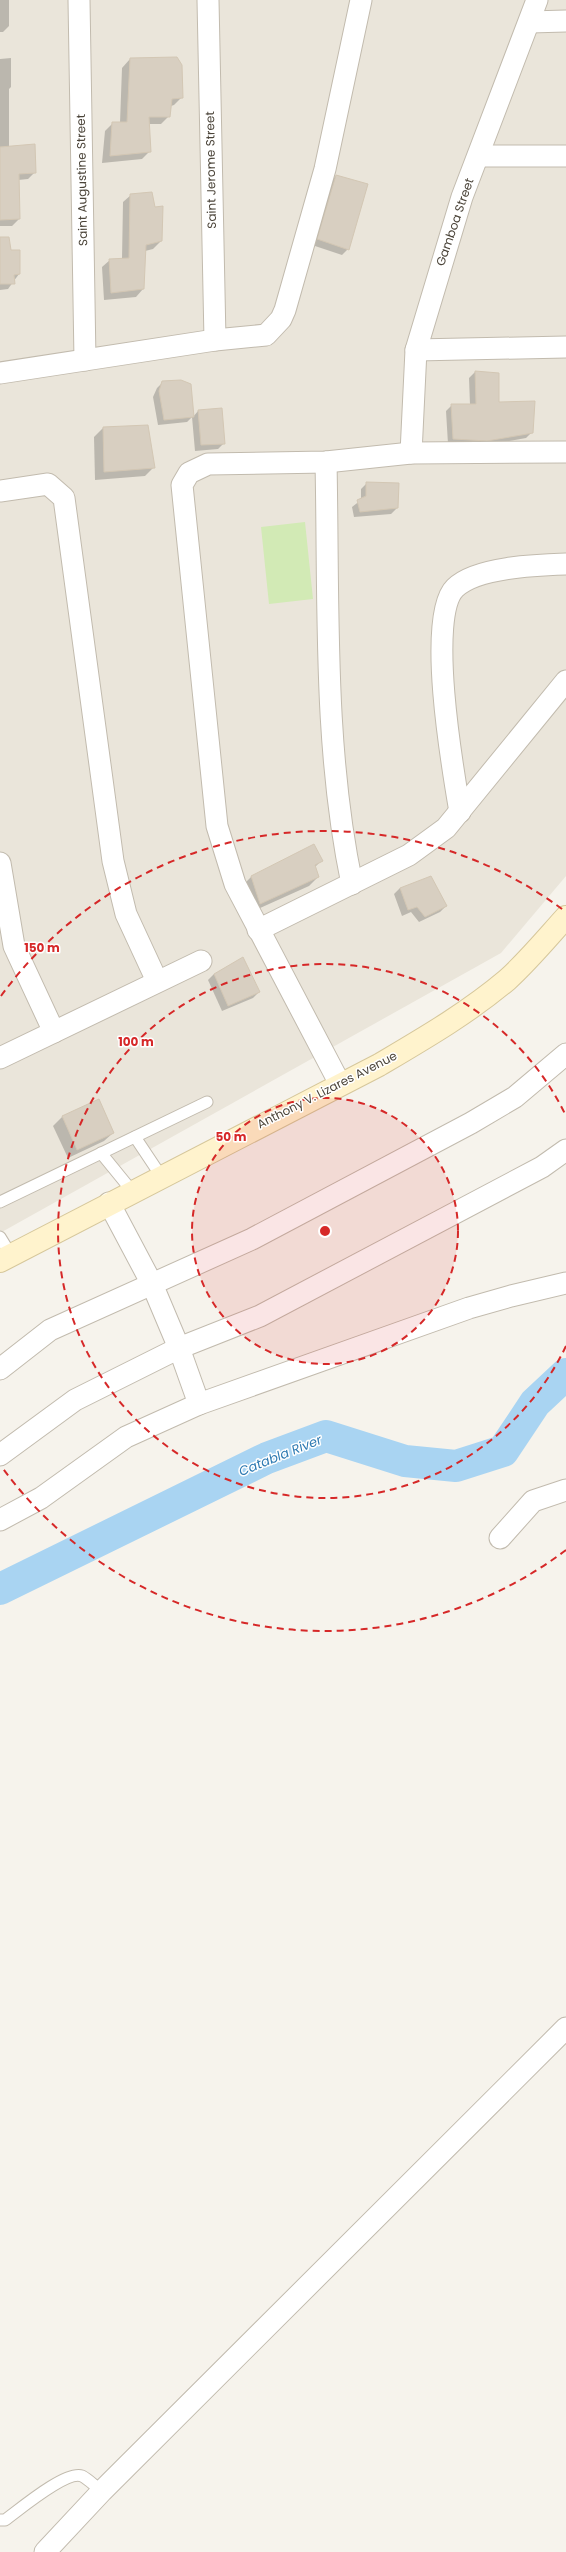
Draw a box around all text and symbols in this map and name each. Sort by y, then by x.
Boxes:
street label: Saint Jerome Street [201,111,220,229]
street label: Saint Augustine Street [72,114,91,246]
street label: Gamboa Street [432,176,478,268]
text: 150 m [24,939,60,956]
text: 100 m [118,1033,154,1050]
street label: Anthony V. Lizares Avenue [254,1047,400,1132]
text: 50 m [216,1128,247,1145]
centre of rings [318,1224,332,1238]
water label: Catabla River [236,1430,326,1481]

